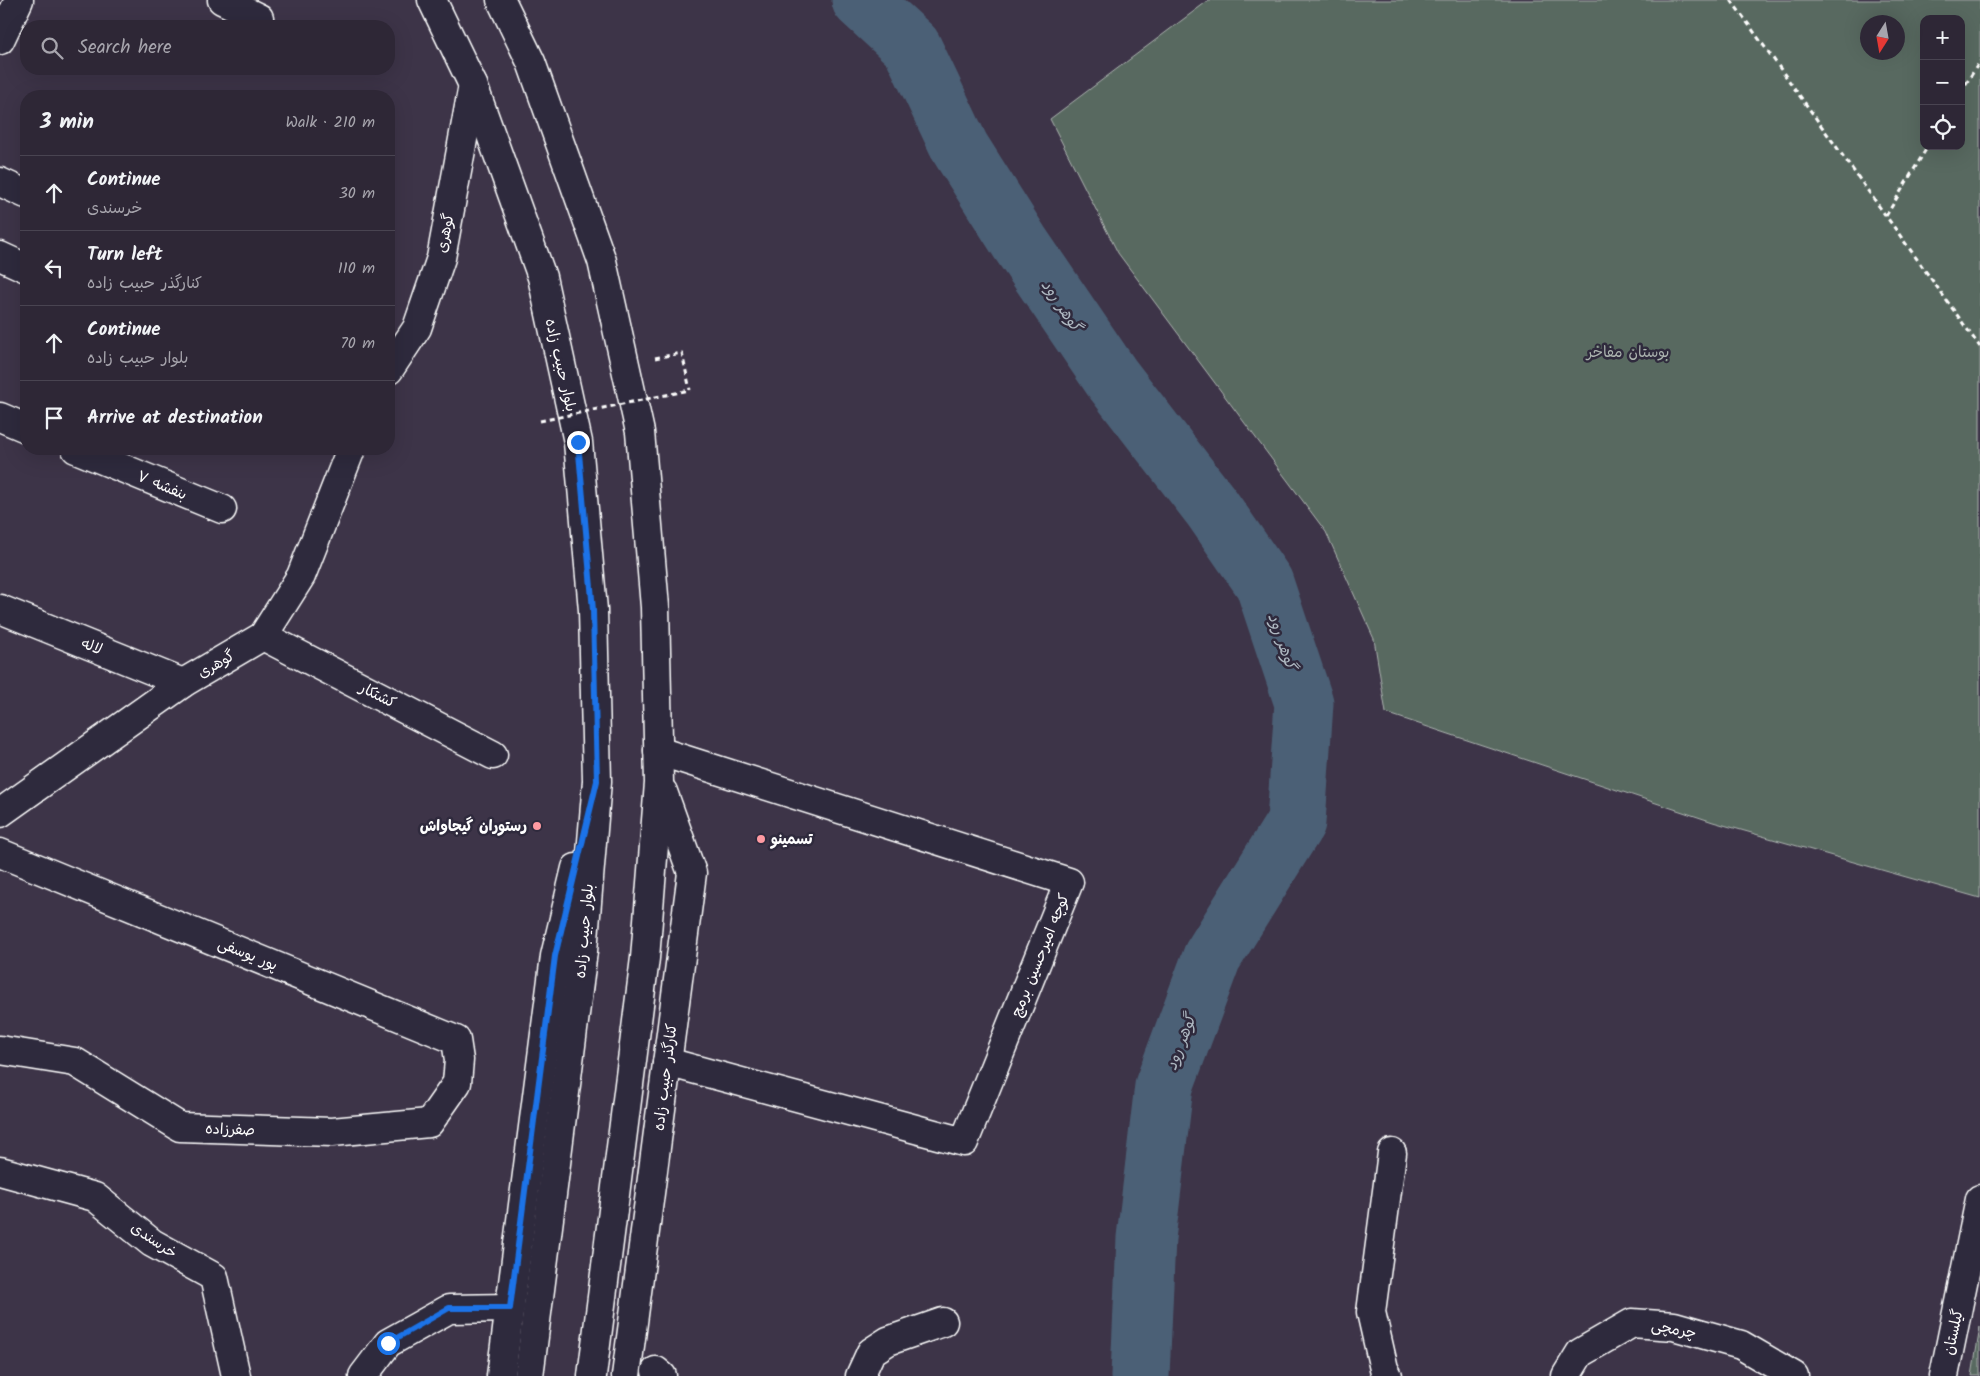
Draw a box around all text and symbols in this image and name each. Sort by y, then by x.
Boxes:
north arrow [1860,15,1905,60]
map controls [1920,15,1965,150]
button: + [1920,15,1965,60]
search box [20,20,395,75]
text: Search here [78,33,172,63]
icon: search [38,34,66,62]
button: − [1920,60,1965,105]
button: locate [1920,105,1965,150]
text: 3 min [40,106,94,139]
text: Walk · 210 m [285,110,375,135]
text: Continue [87,165,160,195]
icon: ahead [40,179,68,207]
text: 30 m [339,181,375,206]
text: خرسندی [87,196,142,221]
street label: گوهری [430,211,462,255]
text: Turn left [87,240,162,270]
icon: left [40,254,68,282]
text: 110 m [338,256,375,281]
text: کنارگذر حبیب زاده [87,271,202,296]
water label: گوهر رود [1034,275,1089,339]
text: Continue [87,315,160,345]
street label: بلوار حبیب زاده [538,316,582,414]
icon: ahead [40,329,68,357]
text: 70 m [340,331,375,356]
park label: بوستان مفاخر [1585,341,1669,365]
text: بلوار حبیب زاده [87,346,188,371]
text: Arrive at destination [87,403,263,433]
icon: arrive [40,404,68,432]
route end [567,431,590,454]
street label: بنفشه ۷ [133,465,190,507]
water label: گوهر رود [1260,610,1304,676]
street label: لاله [77,632,106,662]
street label: گوهری [193,645,240,685]
street label: کشتکار [354,676,400,715]
place label: رستوران گیجاواش [420,815,527,839]
marker: رستوران گیجاواش [531,820,543,832]
place label: تسمینو [769,828,813,852]
marker: تسمینو [755,833,767,845]
street label: بلوار حبیب زاده [569,883,601,979]
street label: کوچه امیرحسین برمچ [1005,890,1077,1021]
street label: پور یوسفی [214,932,281,978]
water label: گوهر رود [1159,1008,1205,1074]
street label: کنارگذر حبیب زاده [648,1022,684,1132]
street label: صفرزاده [205,1117,255,1143]
street label: خرسندی [125,1216,182,1265]
street label: گیلستان [1937,1307,1971,1357]
street label: چرمچی [1649,1314,1698,1346]
route start [377,1332,400,1355]

